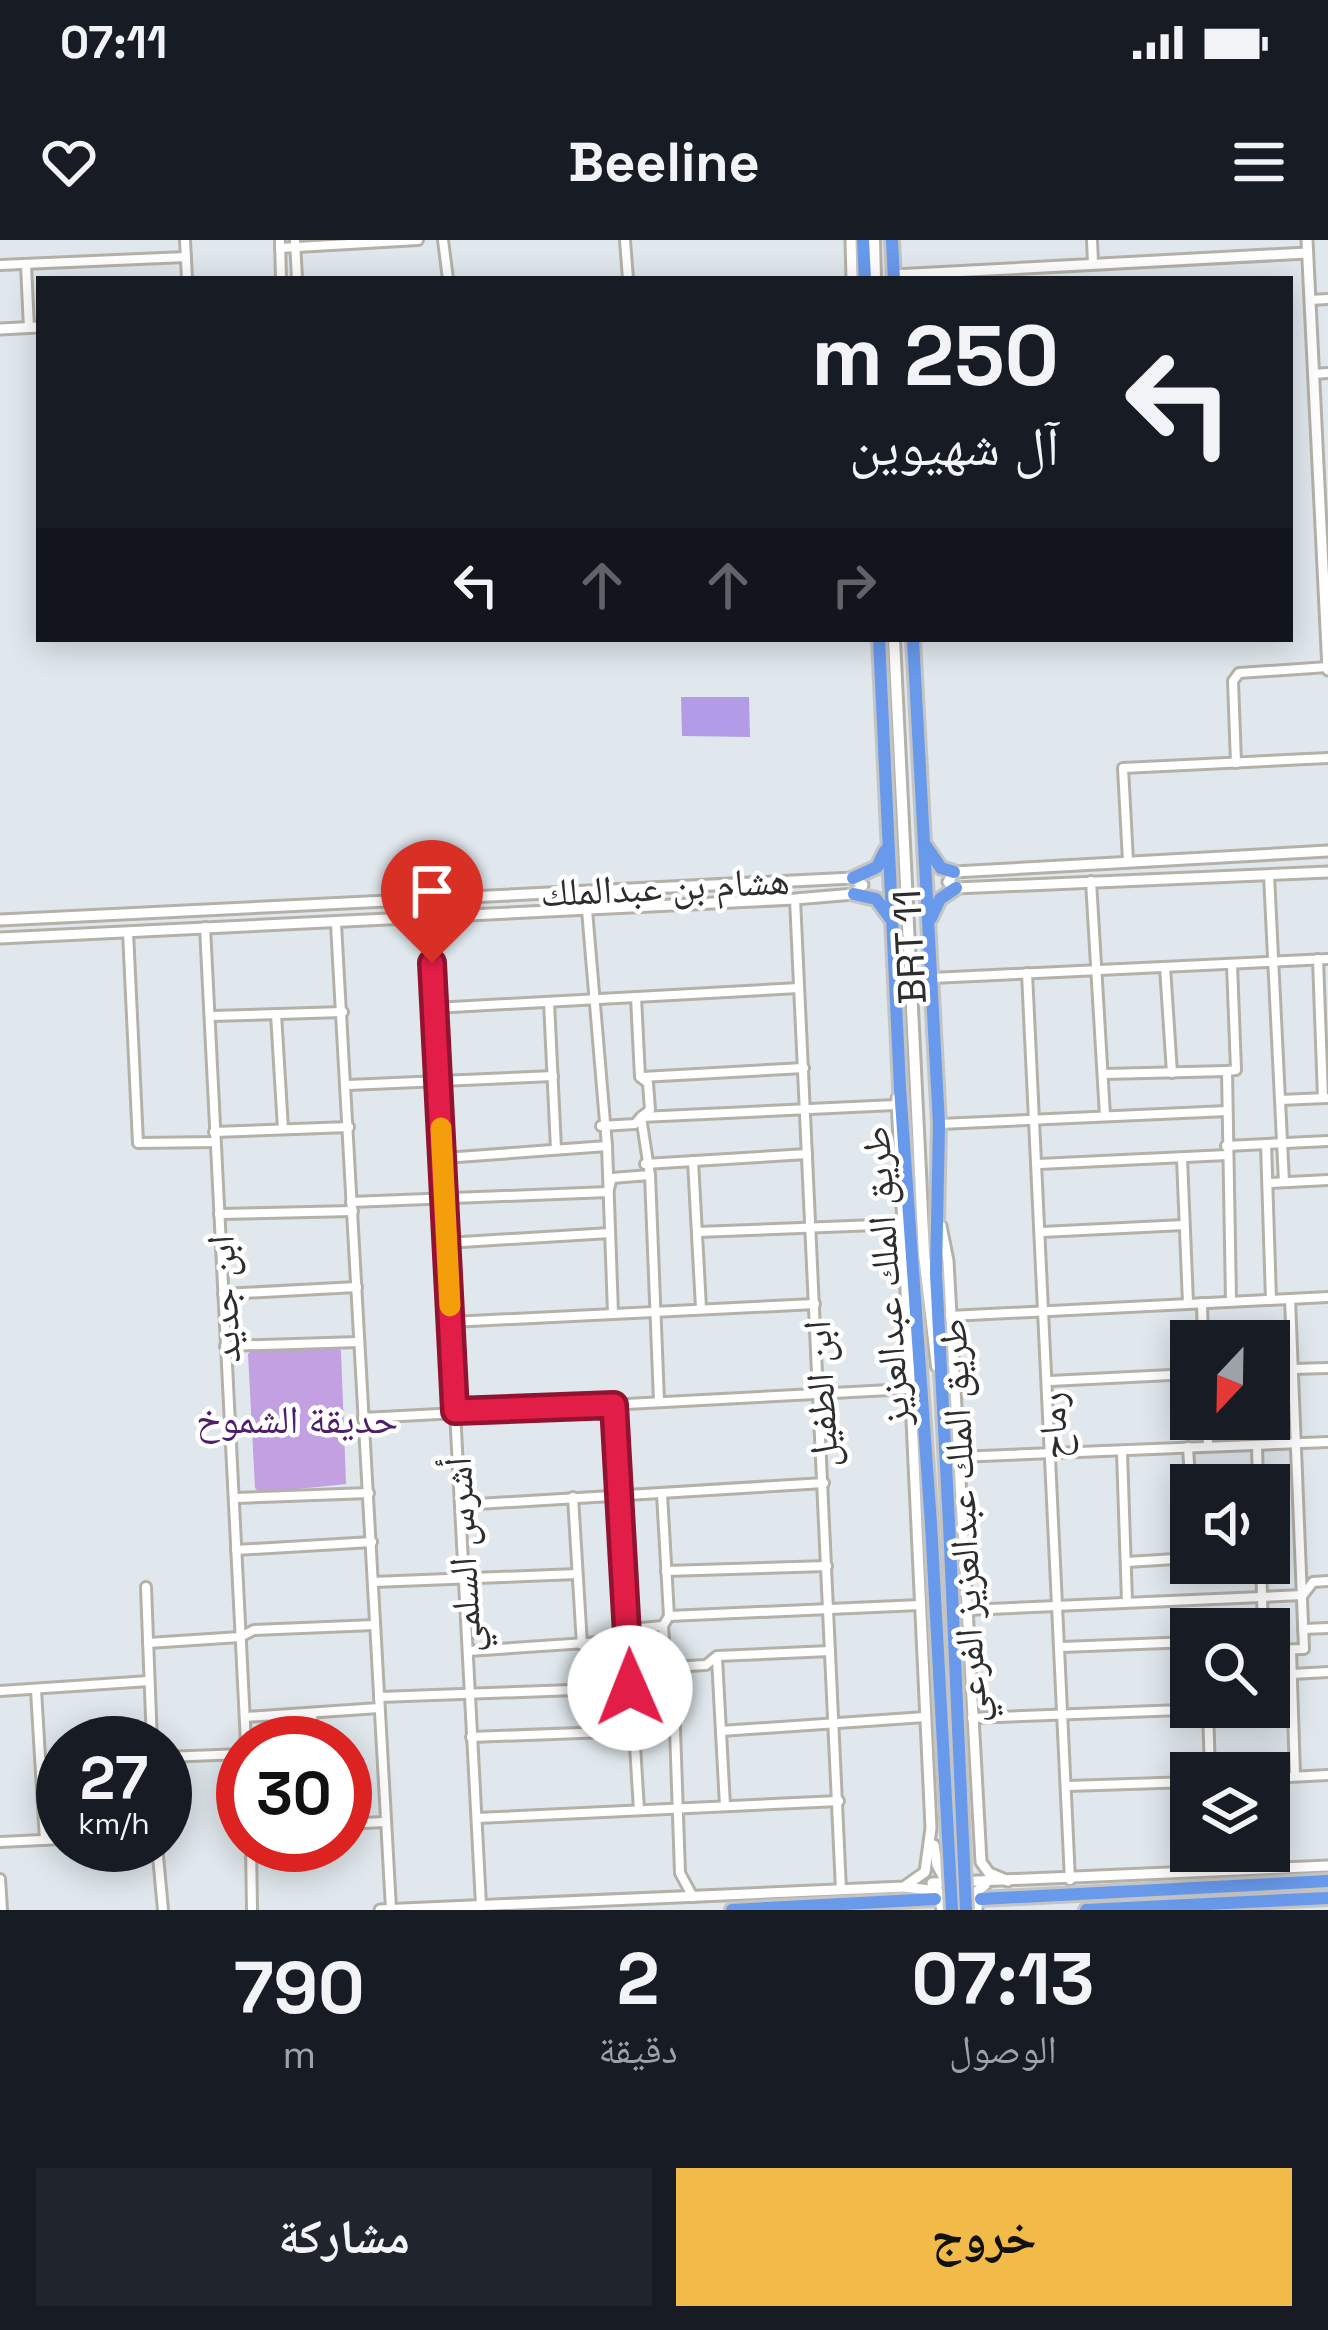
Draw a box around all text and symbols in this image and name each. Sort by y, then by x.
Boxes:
text: 07:11 [60,14,167,71]
text: Beeline [568,128,760,197]
icon: heart [36,129,102,195]
icon: menu [1226,129,1292,195]
text: 250 m [811,302,1059,410]
icon: left [1101,324,1257,480]
text: آل شهيوين [849,412,1059,481]
icon: left [443,552,509,618]
icon: ahead [569,552,635,618]
icon: ahead [695,552,761,618]
icon: right [821,552,887,618]
pin [381,840,483,963]
street label: هشام بن عبدالملك [539,855,791,919]
icon: arrive [399,858,465,924]
street label: BRT 11 [882,889,937,1005]
street label: طريق الملك عبدالعزيز [851,1125,920,1428]
street label: ابن جديد [196,1234,251,1364]
street label: طريق الملك عبدالعزيز الفرعي [927,1317,1004,1724]
street label: ابن الطفيل [792,1319,849,1469]
north arrow [1170,1320,1290,1440]
map controls [1170,1320,1290,1872]
street label: رماح [1026,1391,1079,1461]
park label: حديقة الشموخ [196,1395,398,1444]
street label: أشرس السلمي [433,1455,499,1654]
button: sound [1170,1464,1290,1584]
button: search [1170,1608,1290,1728]
position arrow [567,1625,693,1751]
speed limit sign: 30 [216,1716,372,1872]
text: 27 [80,1740,148,1817]
button: layers [1170,1752,1290,1872]
text: km/h [78,1804,150,1843]
text: 2 [617,1933,659,2025]
text: 07:13 [911,1933,1094,2025]
text: 790 [234,1942,365,2034]
text: دقيقة [598,2025,678,2074]
text: الوصول [949,2025,1057,2074]
text: m [282,2030,316,2079]
button: مشاركة [36,2168,652,2306]
button: خروج [676,2168,1292,2306]

